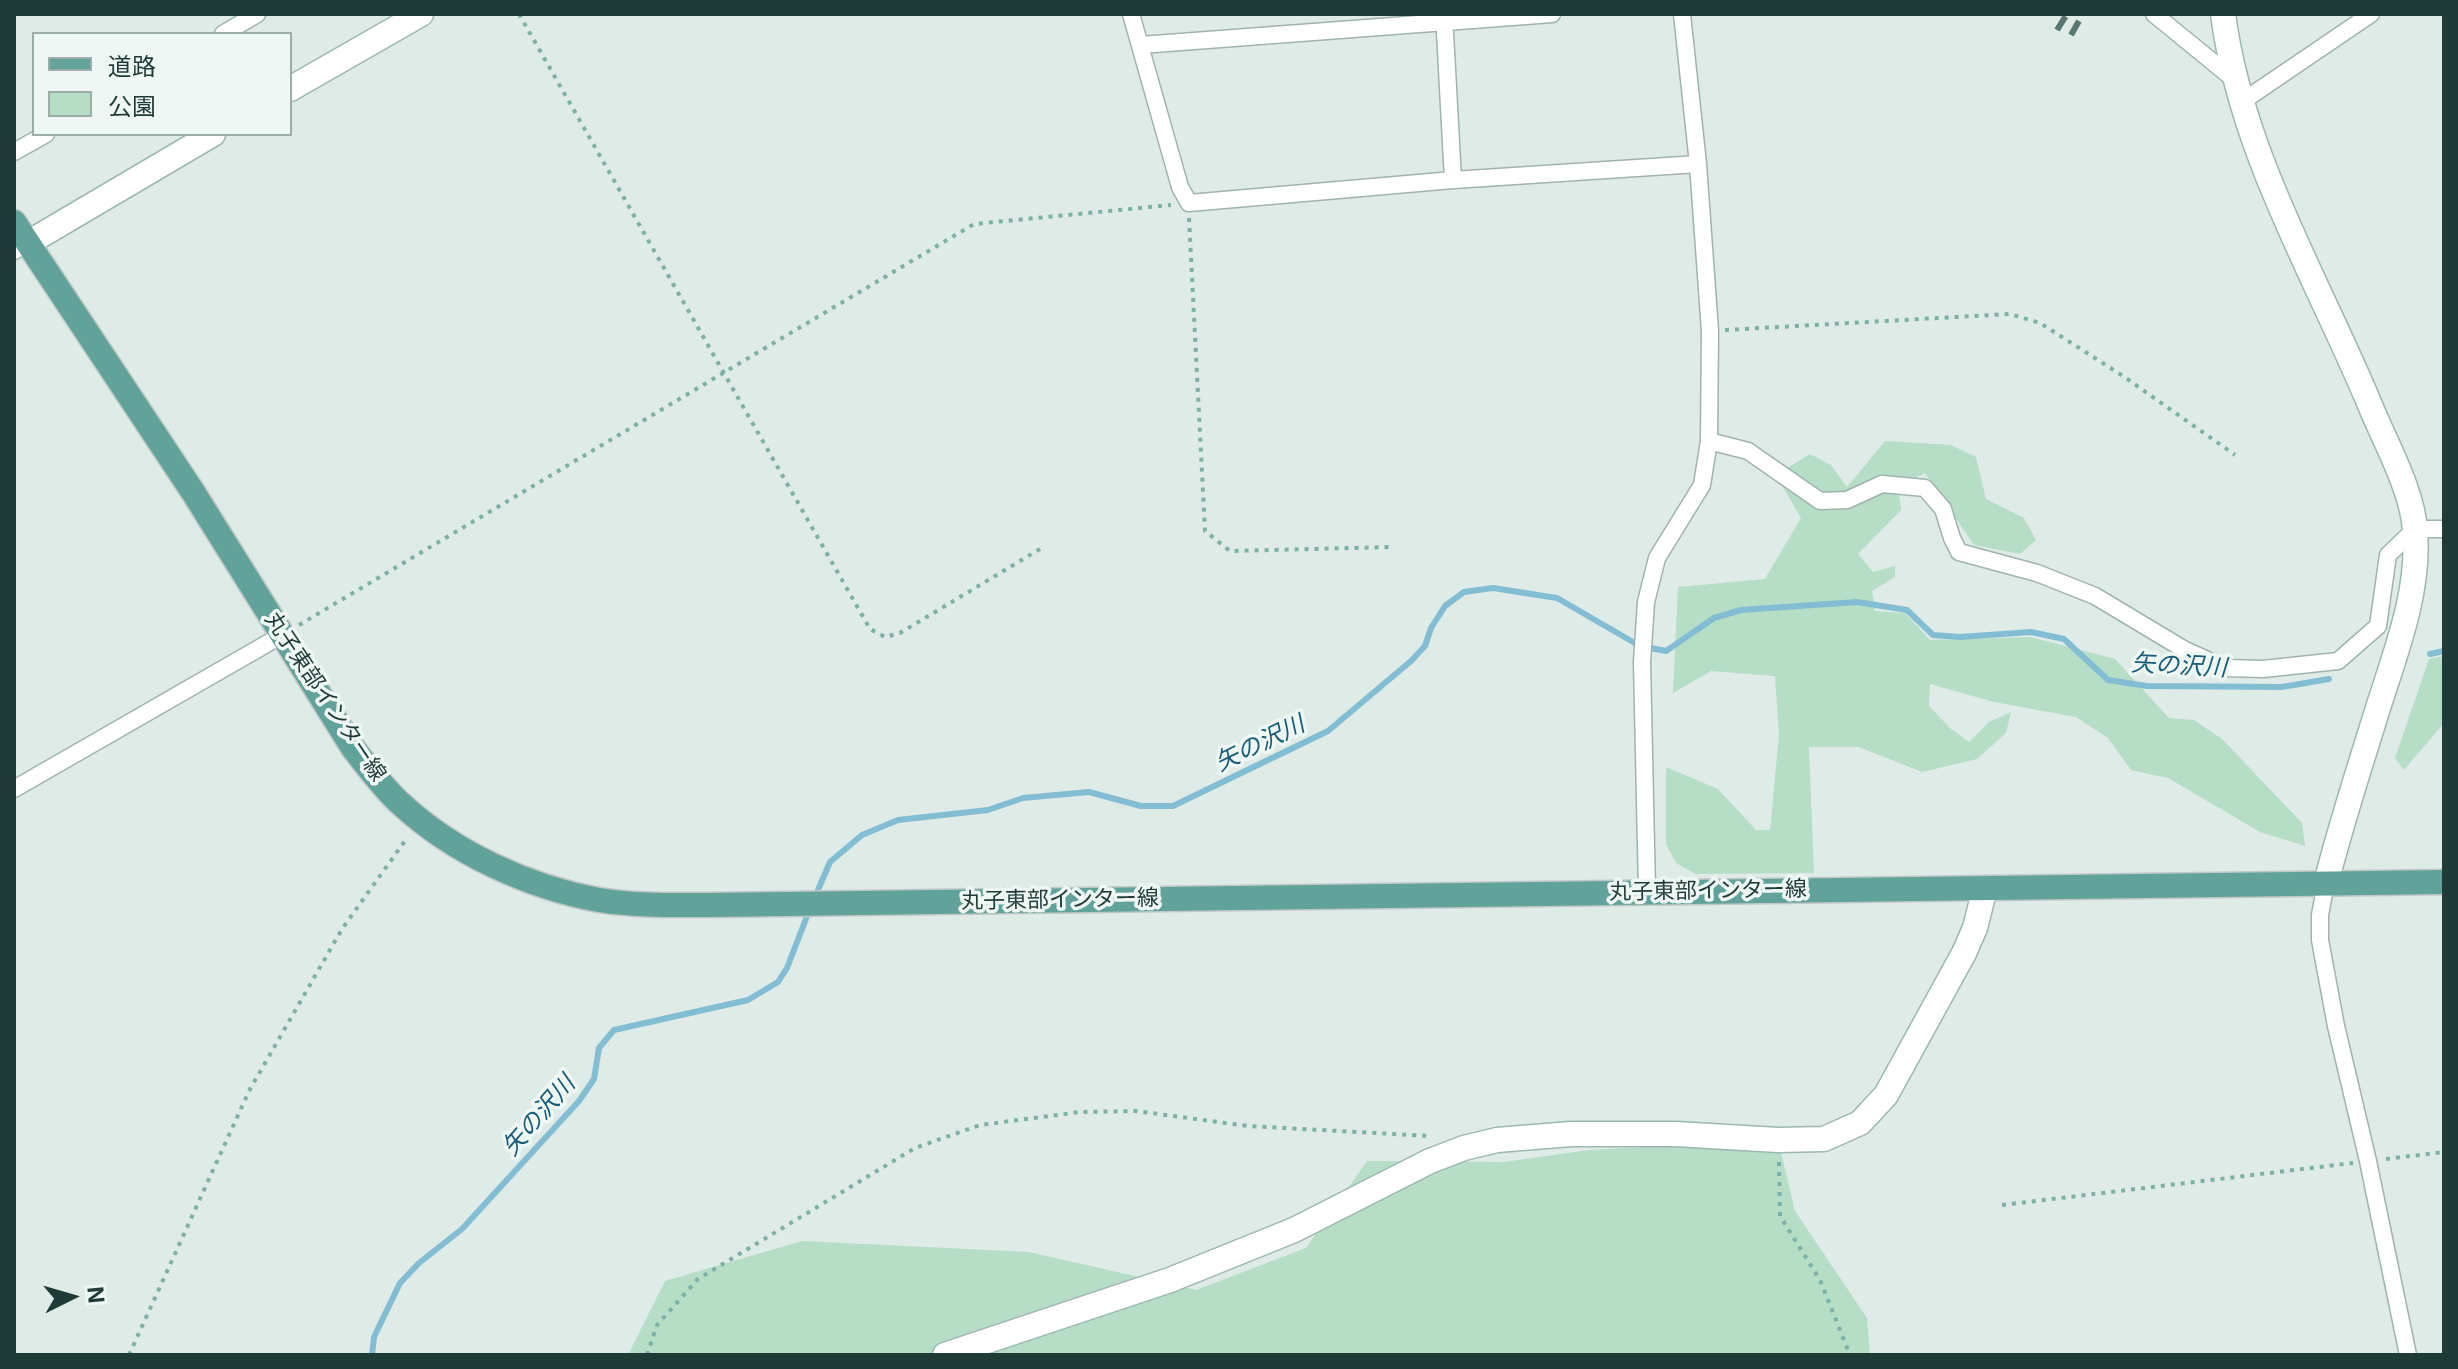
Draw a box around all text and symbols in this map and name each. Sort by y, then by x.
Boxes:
legend [32,32,292,136]
text: 道路 [108,52,156,81]
text: 公園 [108,92,156,121]
street label: 丸子東部インター線 [259,608,391,786]
water label: 矢の沢川 [2130,649,2228,683]
water label: 矢の沢川 [1211,710,1309,778]
street label: 丸子東部インター線 [1609,876,1807,906]
street label: 丸子東部インター線 [961,885,1159,915]
water label: 矢の沢川 [497,1070,581,1162]
north arrow [32,1257,112,1337]
text: N [82,1285,110,1304]

